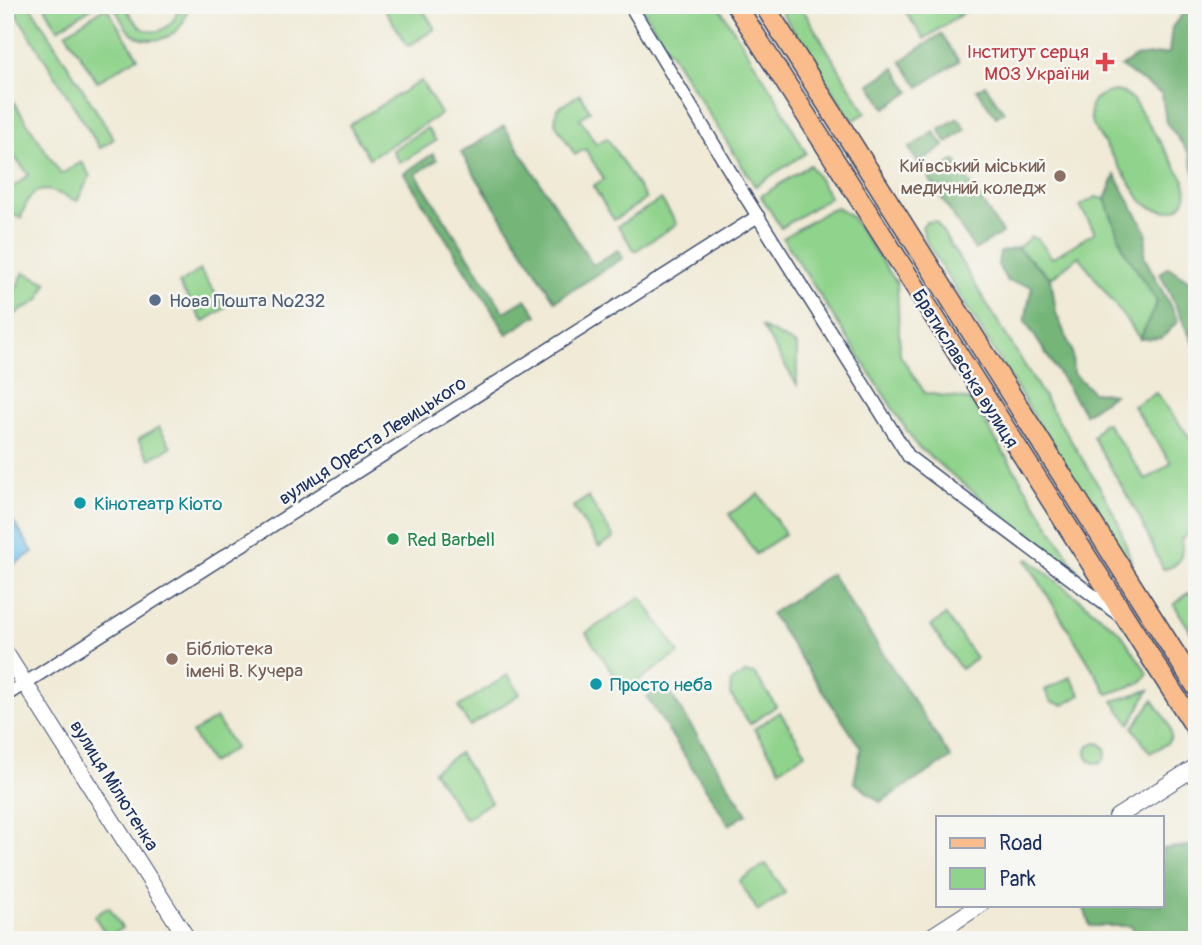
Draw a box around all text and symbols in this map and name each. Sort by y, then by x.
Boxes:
place label: Інститут серця МОЗ України [967,40,1090,86]
marker: Інститут серця МОЗ України [1095,52,1115,72]
place label: Київський міський медичний коледж [899,154,1047,200]
marker: Київський міський медичний коледж [1052,168,1068,184]
street label: Братиславська вулиця [907,285,1024,453]
place label: Нова Пошта №232 [169,289,325,313]
marker: Нова Пошта №232 [147,292,163,308]
street label: вулиця Ореста Левицького [274,371,471,511]
place label: Кінотеатр Кіото [94,492,223,516]
marker: Кінотеатр Кіото [72,495,88,511]
place label: Red Barbell [407,528,495,552]
marker: Red Barbell [385,531,401,547]
place label: Бібліотека імені В. Кучера [186,637,303,683]
marker: Бібліотека імені В. Кучера [164,651,180,667]
place label: Просто неба [610,673,712,697]
marker: Просто неба [588,676,604,692]
street label: вулиця Мілютенка [64,716,164,856]
legend [936,816,1164,906]
text: Road [999,830,1043,857]
text: Park [999,866,1036,893]

